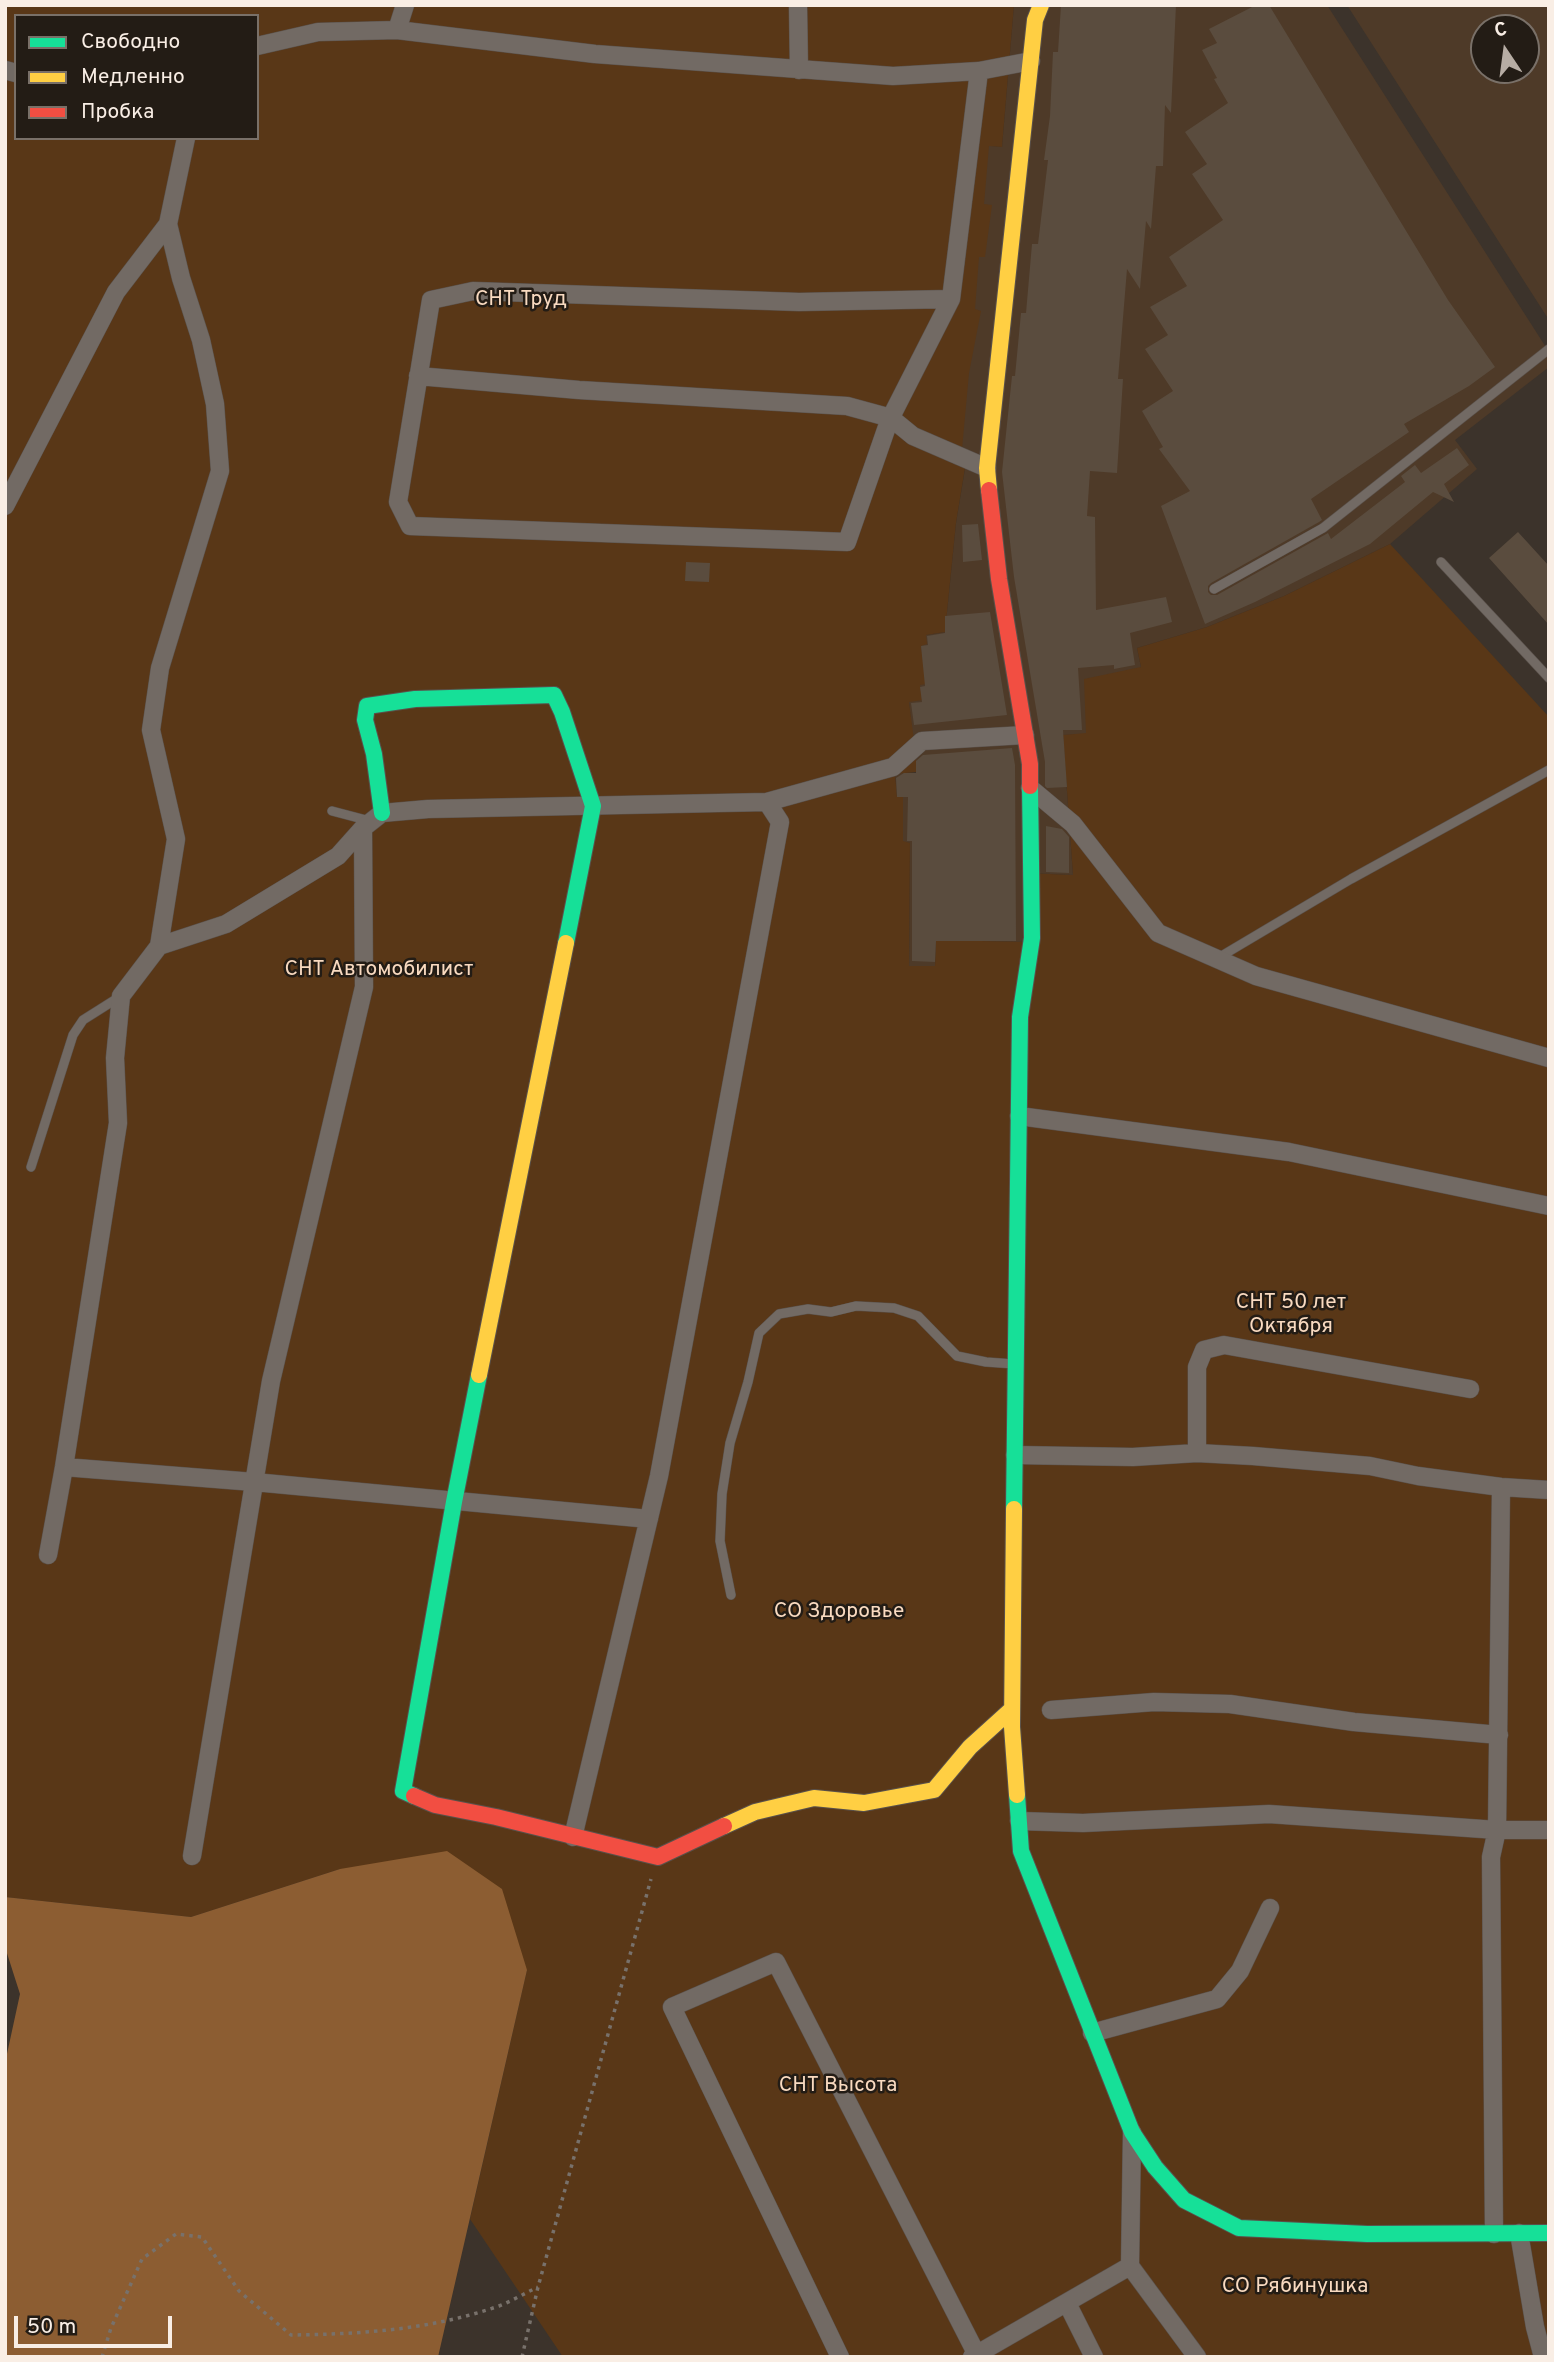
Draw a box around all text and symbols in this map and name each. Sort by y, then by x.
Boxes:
legend [14,14,259,140]
north arrow [1470,14,1540,84]
text: С [1492,17,1509,44]
text: Свободно [81,29,180,56]
text: Медленно [81,64,185,91]
text: Пробка [81,99,154,126]
park label: СНТ Труд [475,288,567,314]
park label: СНТ Автомобилист [285,958,473,984]
park label: СНТ 50 лет Октября [1236,1291,1346,1341]
park label: СО Здоровье [774,1600,904,1626]
park label: СНТ Высота [779,2074,897,2100]
park label: СО Рябинушка [1222,2275,1368,2301]
scale bar [18,2302,175,2346]
text: 50 m [27,2314,76,2341]

